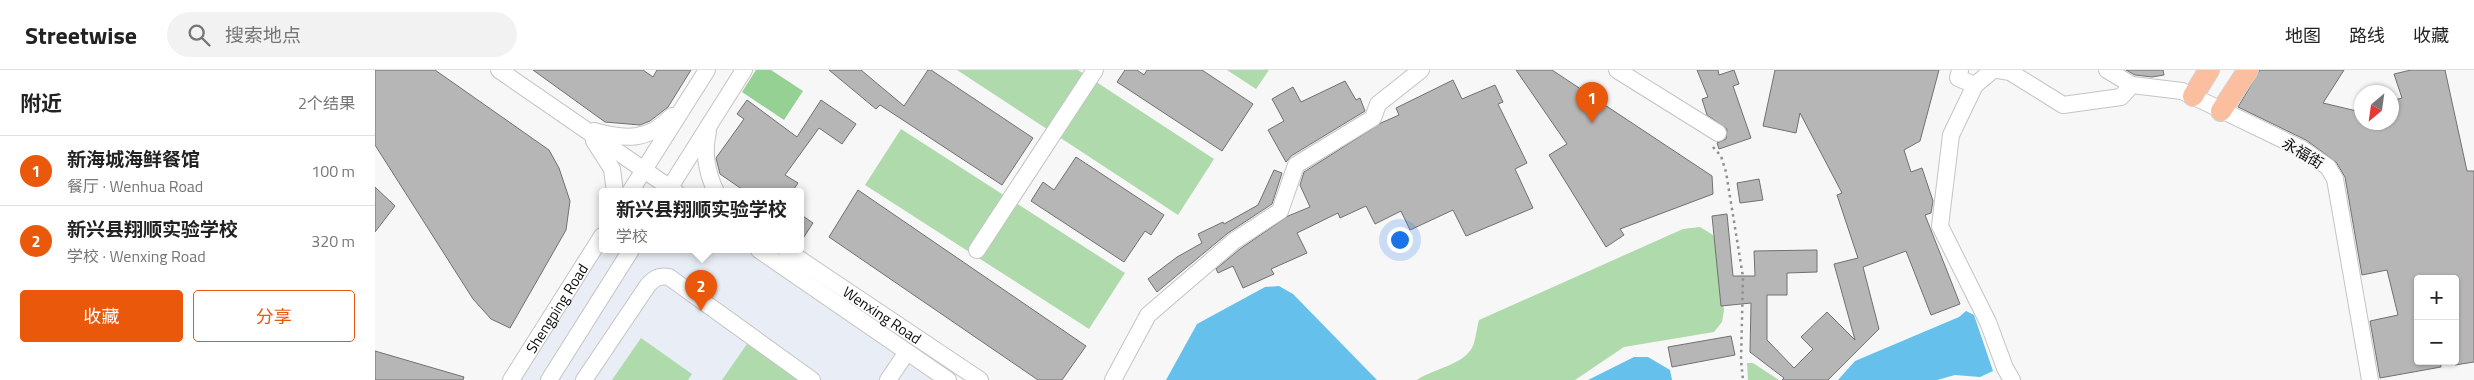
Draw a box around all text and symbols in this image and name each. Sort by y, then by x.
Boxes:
search box [167,12,517,57]
text: Streetwise [25,17,137,53]
text: 搜索地点 [225,20,301,49]
icon: search [185,21,213,49]
text: 地图 [2285,22,2321,49]
text: 路线 [2349,22,2385,49]
text: 收藏 [2413,22,2449,49]
pin: 1 [1576,82,1608,123]
north arrow [2354,85,2399,130]
text: 附近 [20,87,62,119]
text: 2个结果 [298,91,355,115]
street label: 永福街 [2278,132,2328,174]
text: 新海城海鲜餐馆 [67,144,200,173]
text: 1 [32,159,40,183]
text: 100 m [311,159,355,183]
text: 餐厅 · Wenhua Road [67,174,203,198]
popup [599,188,804,253]
text: 新兴县翔顺实验学校 [616,194,787,223]
text: 新兴县翔顺实验学校 [67,214,238,243]
text: 学校 [616,224,648,248]
your location [1387,227,1413,253]
text: 2 [32,229,40,253]
text: 320 m [311,229,355,253]
text: 学校 · Wenxing Road [67,244,206,268]
street label: Shengping Road [519,259,593,358]
pin: 2 [685,270,717,311]
map controls [2414,275,2459,365]
button: + [2414,275,2459,320]
street label: Wenxing Road [838,280,926,349]
button: 收藏 [20,290,183,342]
button: 分享 [193,290,355,342]
button: − [2414,320,2459,365]

